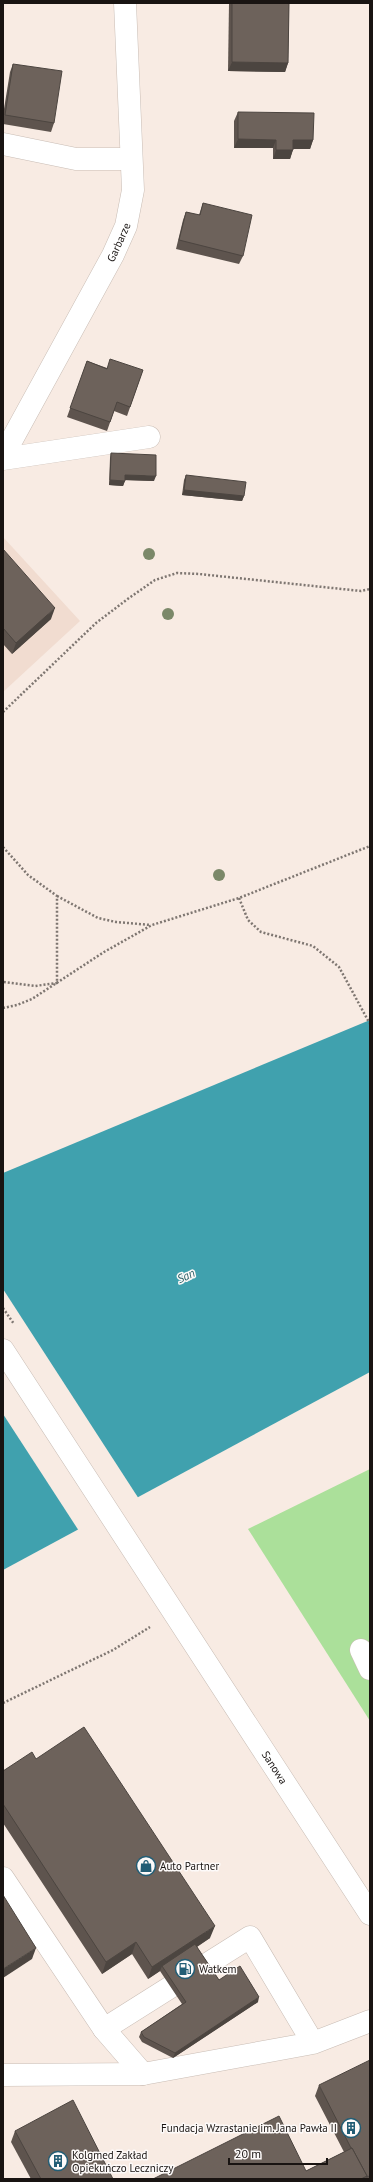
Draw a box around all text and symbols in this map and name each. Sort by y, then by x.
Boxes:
street label: Garbarze [104,221,133,264]
water label: San [174,1265,197,1286]
street label: Sanowa [259,1748,290,1787]
shop icon: Auto Partner [135,1855,157,1877]
place label: Auto Partner [160,1859,219,1873]
fuel station icon: Watkem [174,1958,196,1980]
place label: Watkem [199,1962,237,1976]
building icon: Fundacja Wzrastanie im. Jana Pawła II [340,2117,362,2139]
place label: Fundacja Wzrastanie im. Jana Pawła II [161,2121,337,2135]
scale bar [229,2140,327,2166]
text: 20 m [235,2146,261,2161]
place label: Kolgmed Zakład Opiekuńczo Leczniczy [72,2148,174,2175]
building icon: Kolgmed Zakład Opiekuńczo Leczniczy [47,2150,69,2172]

